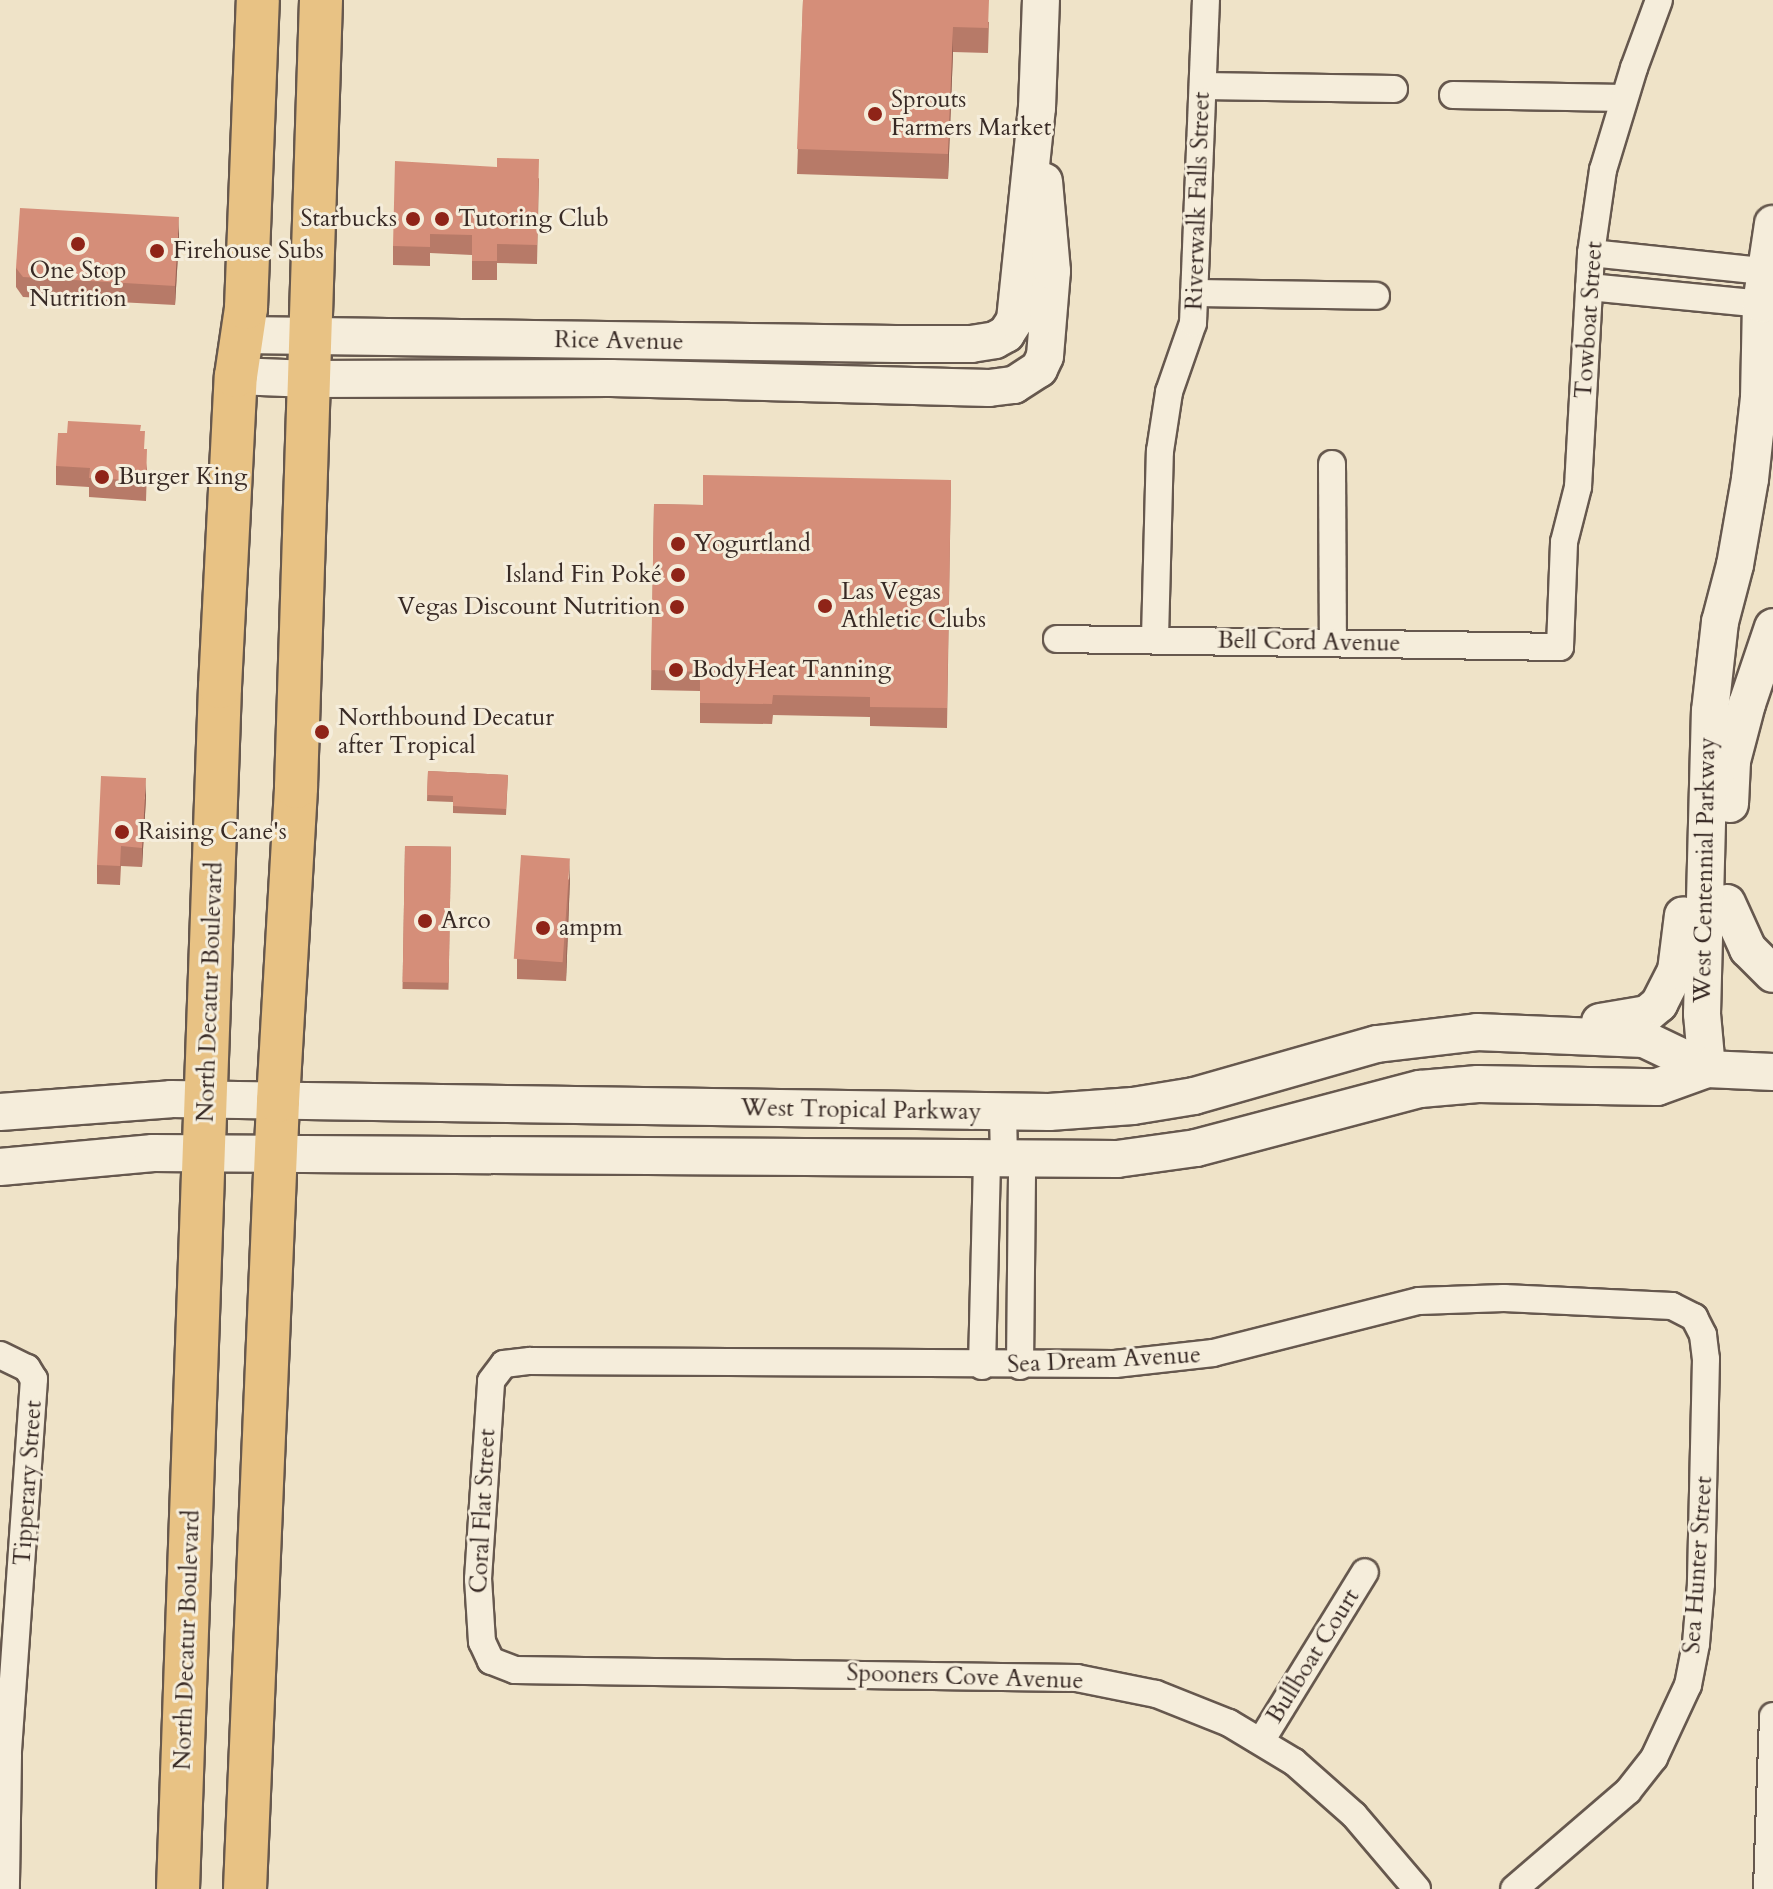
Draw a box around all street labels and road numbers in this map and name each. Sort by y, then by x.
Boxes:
street label: Riverwalk Falls Street [1180,91,1216,311]
street label: Towboat Street [1569,240,1609,400]
street label: Rice Avenue [554,325,684,357]
street label: Bell Cord Avenue [1217,626,1401,658]
street label: West Centennial Parkway [1688,737,1722,1003]
street label: North Decatur Boulevard [191,861,229,1123]
street label: West Tropical Parkway [740,1094,982,1126]
street label: Sea Dream Avenue [1006,1341,1202,1379]
street label: Tipperary Street [8,1399,48,1567]
street label: Coral Flat Street [464,1428,502,1594]
street label: Sea Hunter Street [1677,1475,1719,1655]
street label: North Decatur Boulevard [168,1509,206,1771]
street label: Bullboat Court [1260,1584,1366,1728]
street label: Spooners Cove Avenue [846,1658,1084,1696]

